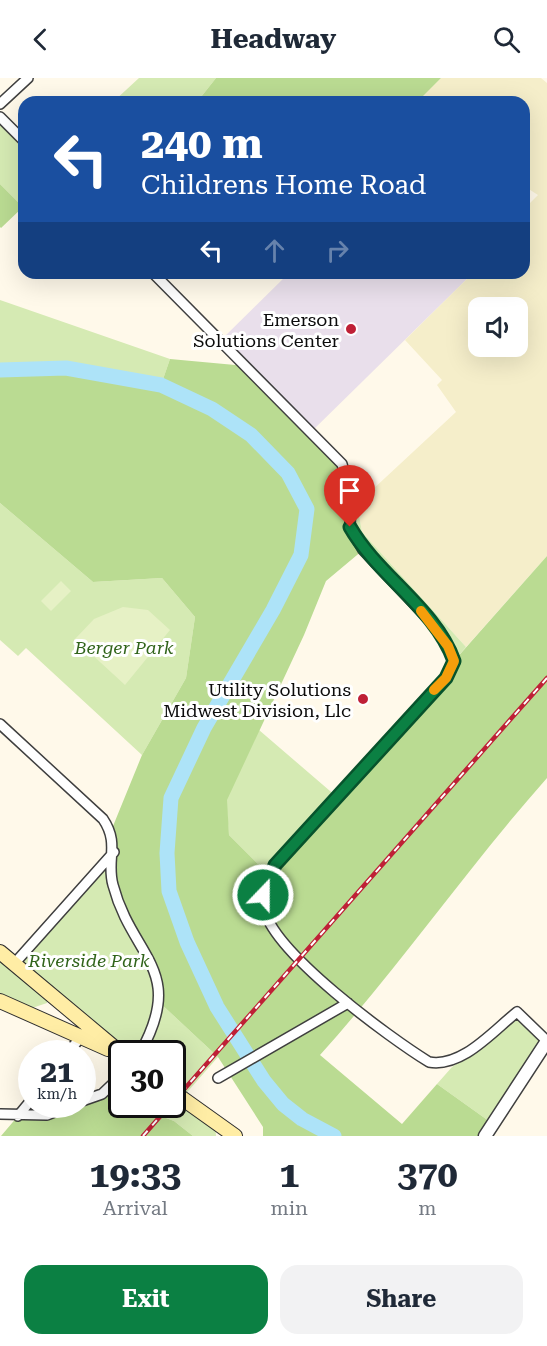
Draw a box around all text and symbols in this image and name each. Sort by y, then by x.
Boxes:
icon: back [24,23,57,56]
text: Headway [211,23,336,55]
icon: search [490,23,523,56]
text: 240 m [141,119,263,168]
icon: left [42,120,120,198]
text: Childrens Home Road [141,169,426,201]
icon: left [195,234,228,267]
icon: ahead [258,234,291,267]
icon: right [321,234,354,267]
map controls [468,297,528,357]
button: sound [468,297,528,357]
place label: Emerson Solutions Center [193,309,339,351]
marker: Emerson Solutions Center [344,322,358,336]
pin [324,465,375,527]
icon: arrive [333,474,366,507]
park label: Berger Park [73,637,174,658]
place label: Utility Solutions Midwest Division, Llc [163,679,351,721]
marker: Utility Solutions Midwest Division, Llc [356,692,370,706]
position arrow [231,863,295,927]
park label: Riverside Park [27,950,150,971]
speed limit sign: 30 [108,1040,186,1118]
text: 21 [40,1054,74,1089]
text: km/h [37,1085,77,1103]
text: 19:33 [89,1154,181,1196]
text: 1 [279,1154,299,1196]
text: 370 [397,1154,458,1196]
text: Arrival [103,1196,168,1220]
text: min [270,1196,308,1220]
text: m [418,1196,437,1220]
button: Exit [24,1265,268,1334]
button: Share [280,1265,523,1334]

